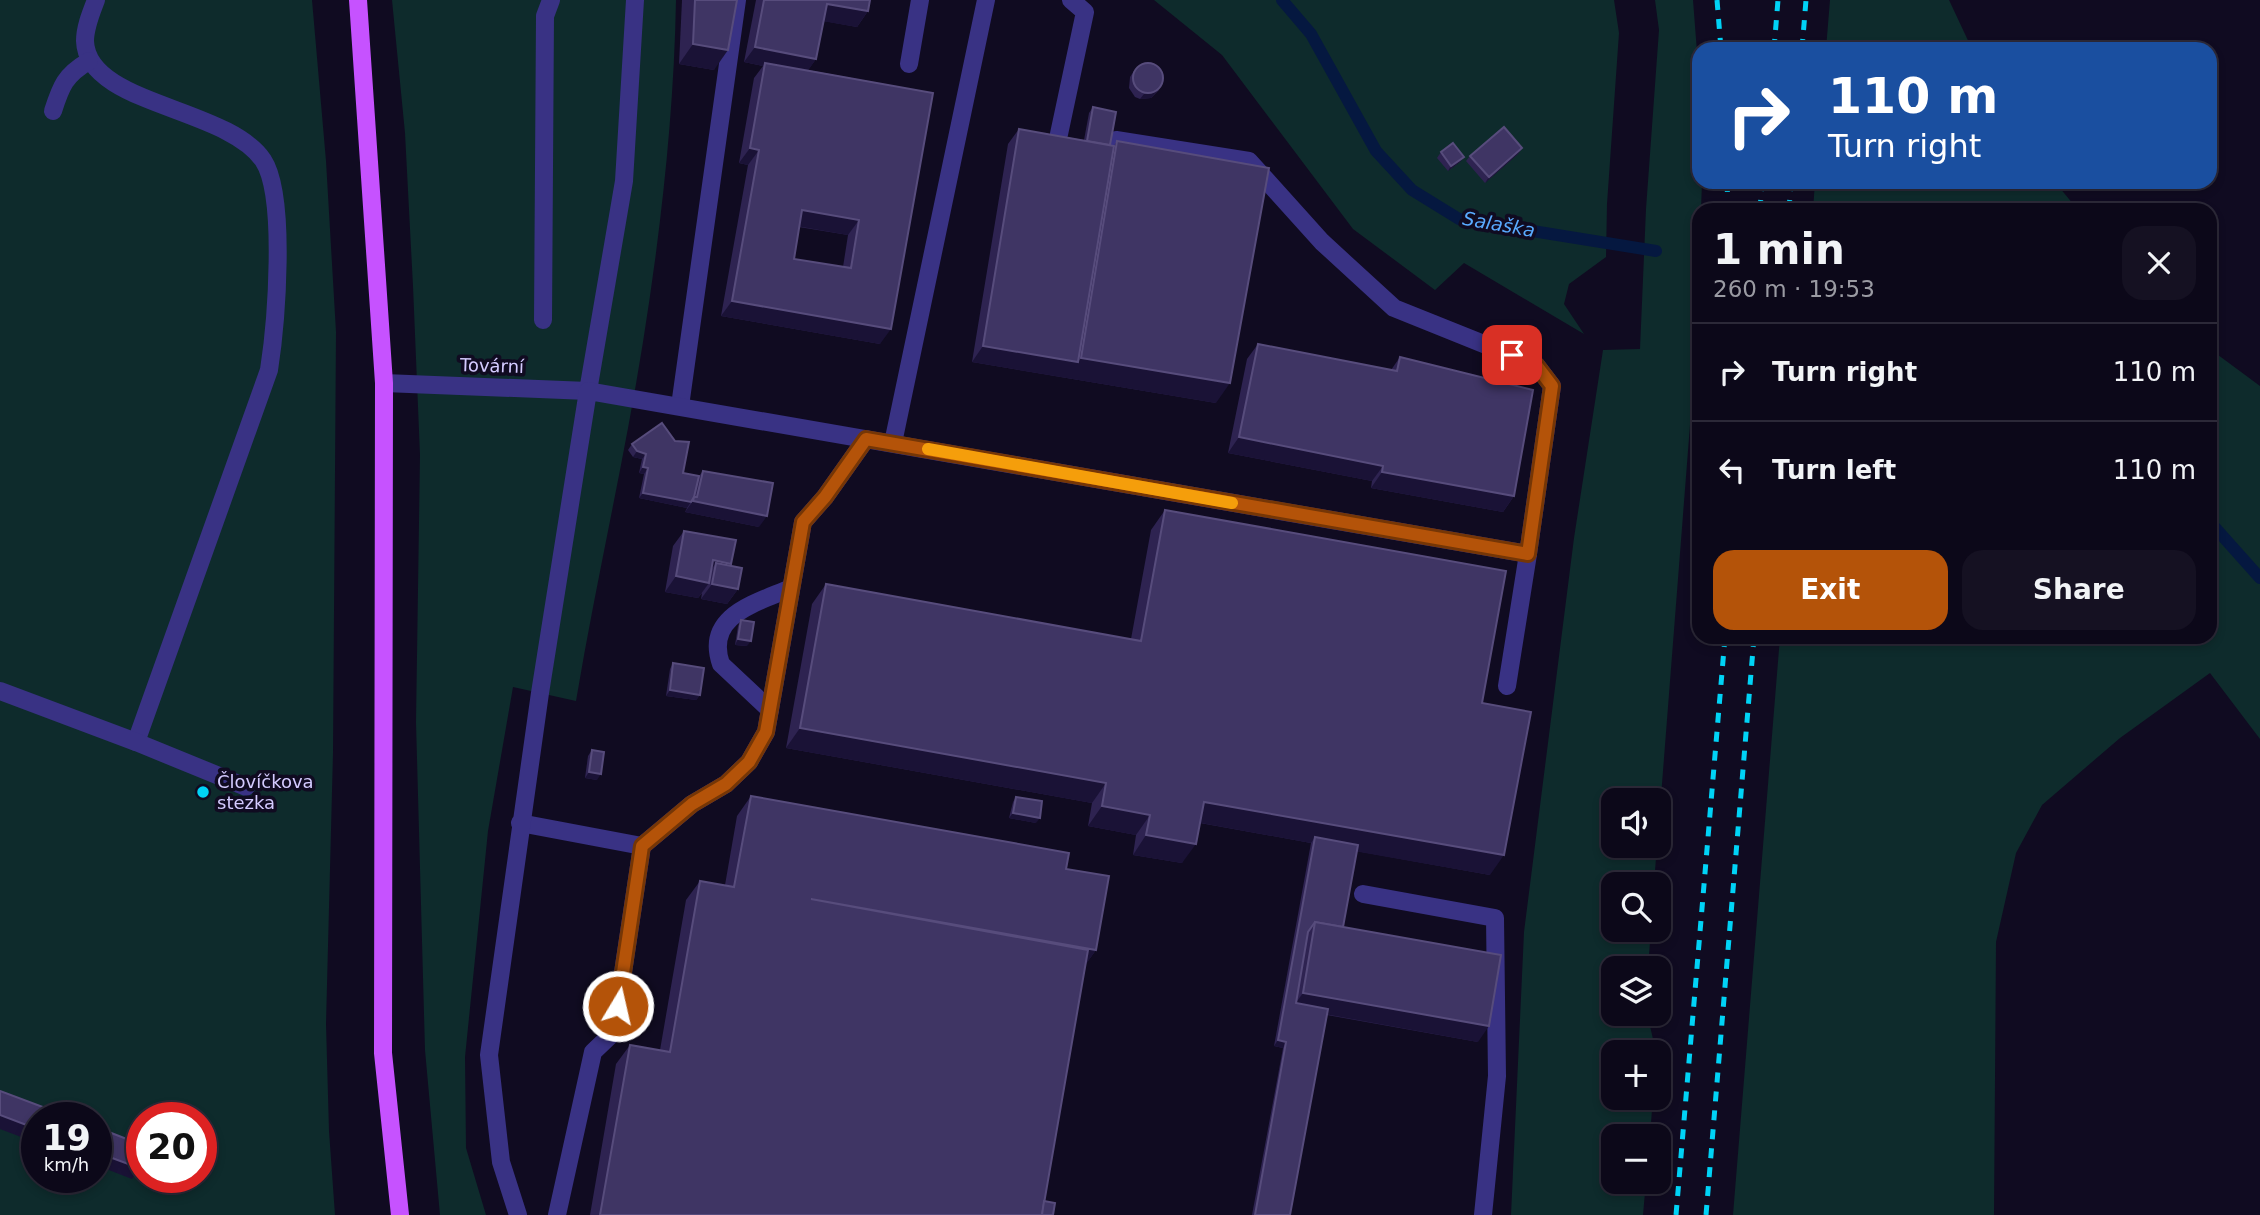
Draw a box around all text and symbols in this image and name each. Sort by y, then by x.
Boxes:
text: 110 m [1828,68,1998,125]
icon: right [1713,70,1804,161]
text: Turn right [1828,127,1981,165]
water label: Salaška [1461,207,1537,241]
text: 1 min [1713,225,1845,274]
button: close [2122,226,2196,300]
text: 260 m · 19:53 [1713,276,1875,302]
pin [1482,325,1542,385]
icon: arrive [1493,336,1531,374]
icon: right [1713,353,1751,391]
street label: Tovární [459,354,525,377]
text: Turn right [1772,357,1917,387]
text: 110 m [2113,357,2196,387]
icon: left [1713,451,1751,489]
text: Turn left [1772,455,1896,485]
text: 110 m [2113,455,2196,485]
button: Exit [1713,550,1948,630]
button: Share [1962,550,2196,630]
place label: Človíčkova stezka [217,771,314,813]
marker: Človíčkova stezka [195,784,211,800]
map controls [1601,788,1671,1194]
button: sound [1601,788,1671,858]
button: search [1601,872,1671,942]
button: layers [1601,956,1671,1026]
position arrow [581,969,655,1043]
button: + [1601,1040,1671,1110]
speed limit sign: 20 [126,1102,217,1193]
text: 19 [42,1118,91,1158]
button: − [1601,1124,1671,1194]
text: km/h [44,1154,89,1175]

